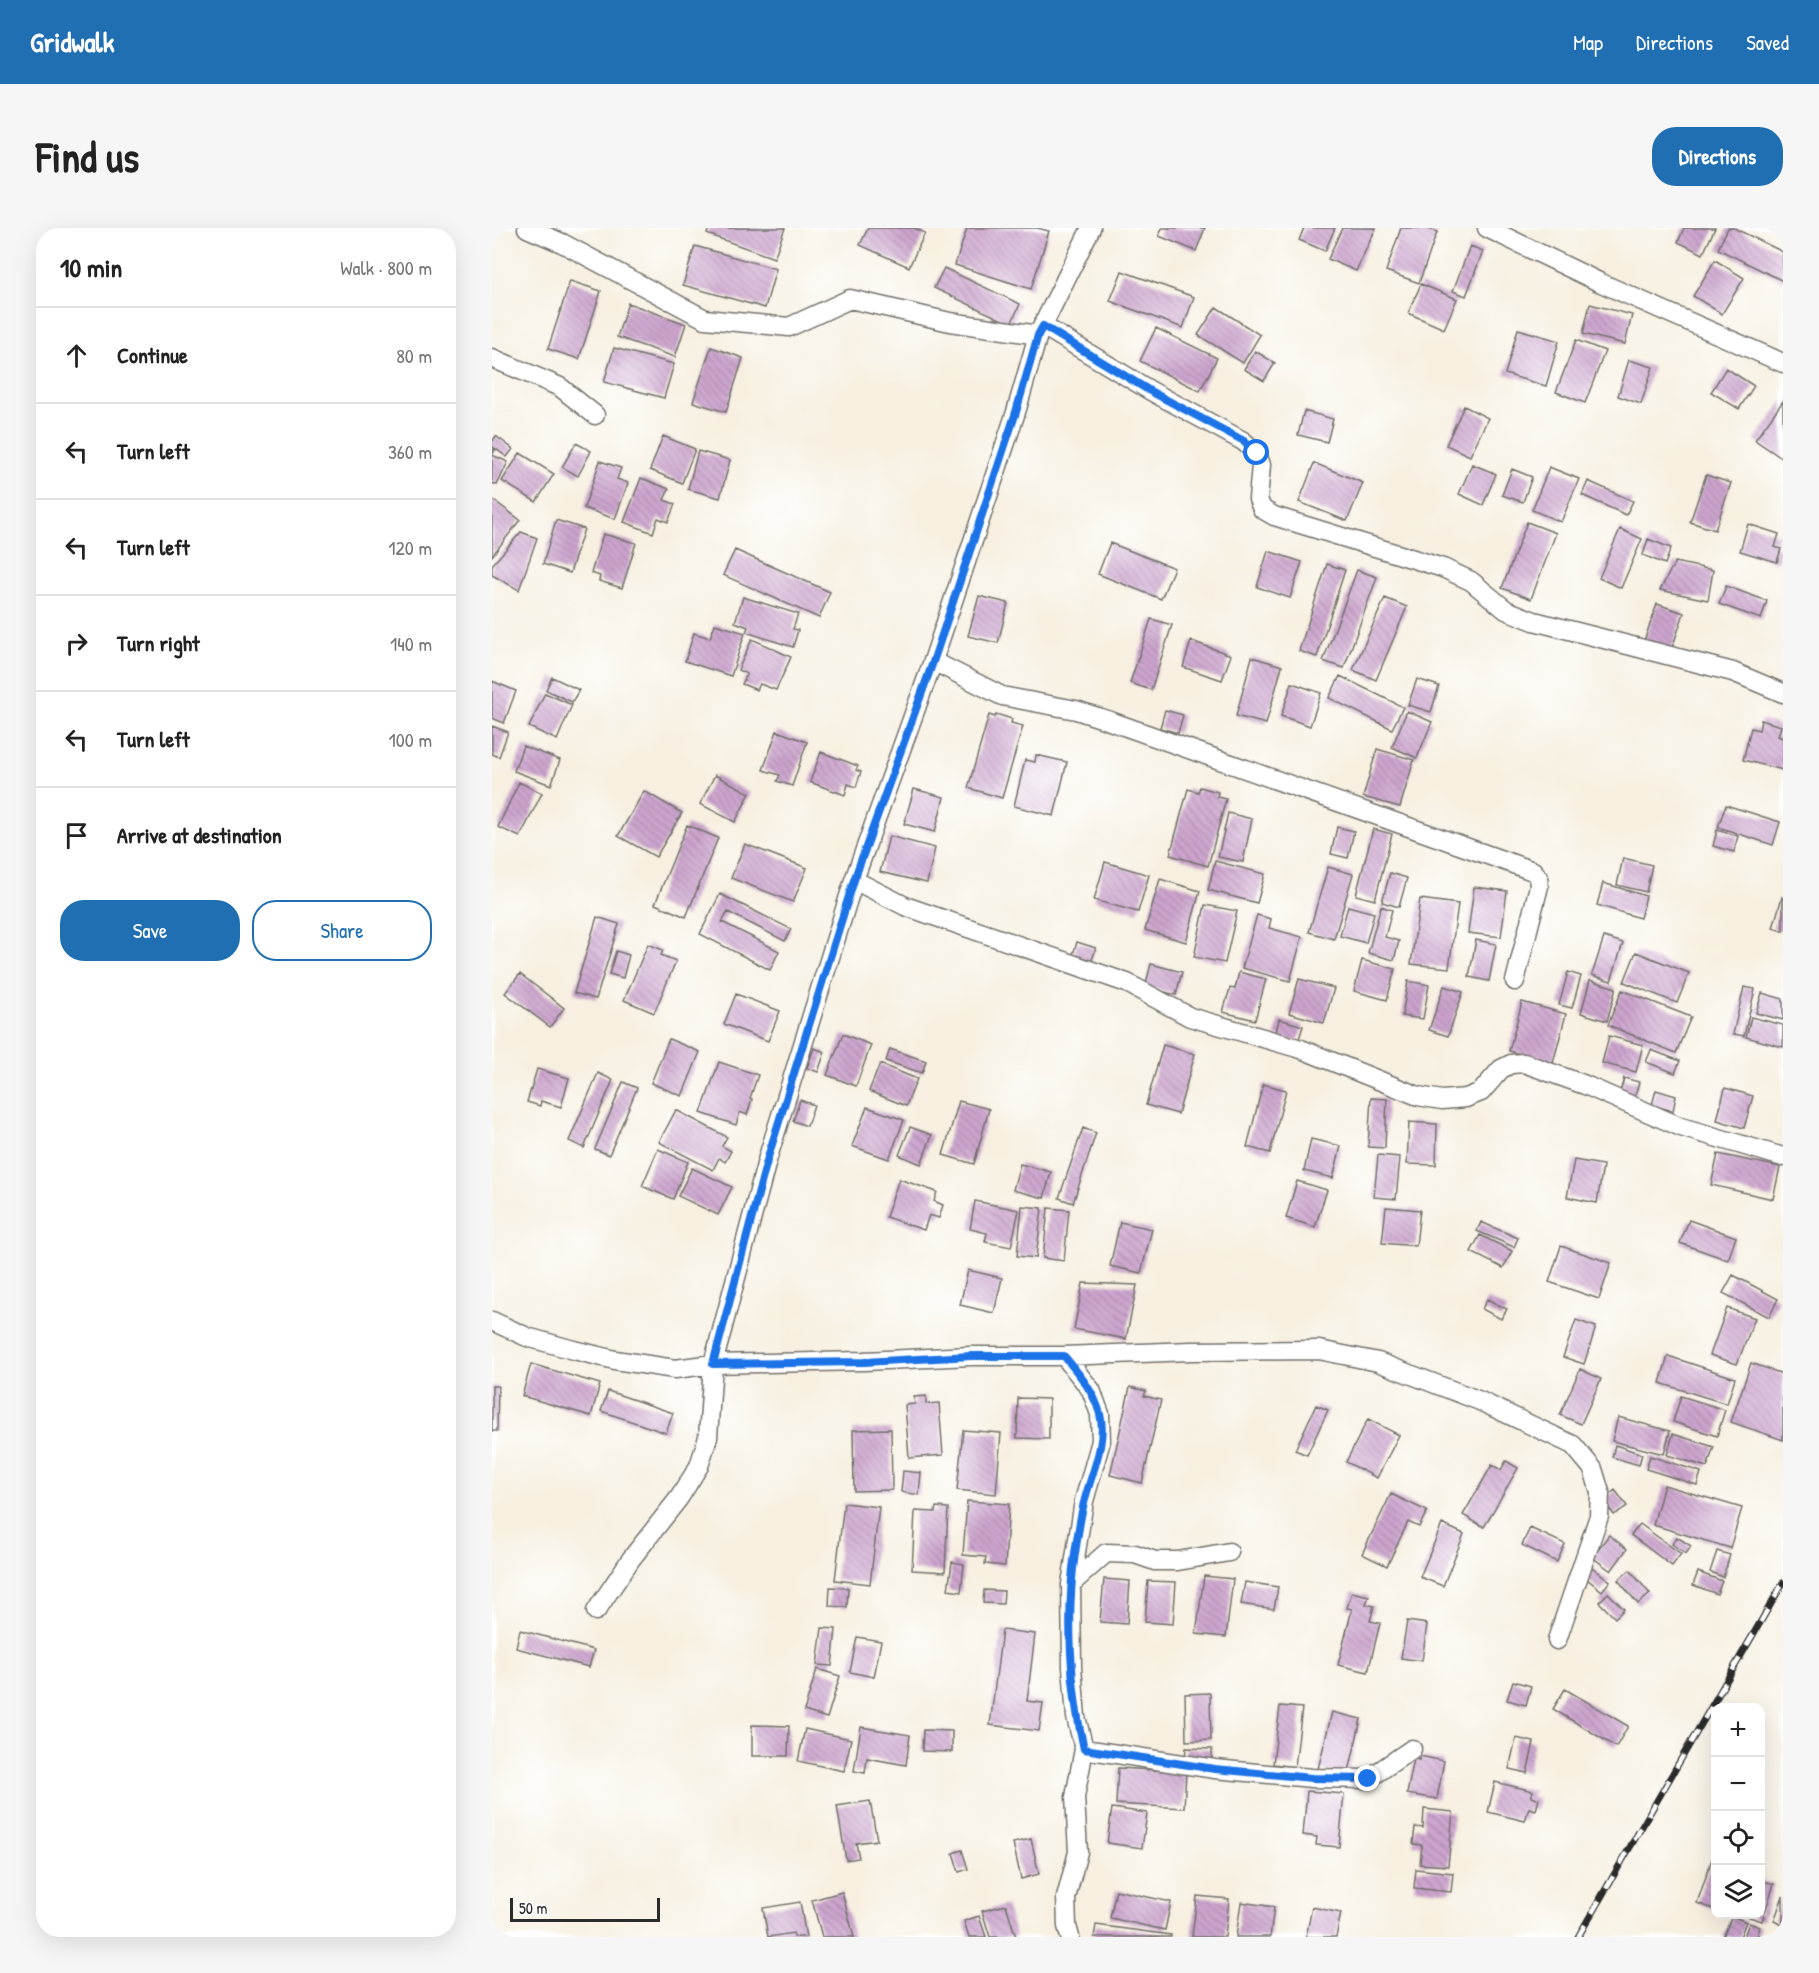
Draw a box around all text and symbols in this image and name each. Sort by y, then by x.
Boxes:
text: Gridwalk [30,23,114,61]
text: Map [1573,28,1603,57]
text: Directions [1636,28,1713,57]
text: Saved [1746,28,1789,57]
button: Directions [1652,127,1783,186]
text: Find us [36,128,139,185]
text: 10 min [60,250,122,285]
text: Walk · 800 m [340,254,432,281]
icon: ahead [60,339,93,372]
text: Continue [117,340,188,370]
text: 80 m [396,342,432,369]
icon: left [60,435,93,468]
text: Turn left [117,436,190,466]
text: 360 m [388,438,432,465]
route start [1243,439,1269,465]
icon: left [60,531,93,564]
text: Turn left [117,532,190,562]
text: 120 m [388,534,432,561]
icon: right [60,627,93,660]
text: Turn right [117,628,200,658]
text: 140 m [390,630,432,657]
icon: left [60,723,93,756]
text: Turn left [117,724,190,754]
text: 100 m [389,726,432,753]
icon: arrive [60,819,93,852]
text: Arrive at destination [117,820,282,850]
button: Save [60,900,240,961]
button: Share [252,900,432,961]
map controls [1711,1703,1765,1919]
button: + [1711,1703,1765,1757]
button: − [1711,1757,1765,1811]
route end [1354,1765,1380,1791]
button: locate [1711,1811,1765,1865]
button: layers [1711,1865,1765,1919]
scale bar [510,1895,660,1922]
text: 50 m [519,1897,548,1919]

